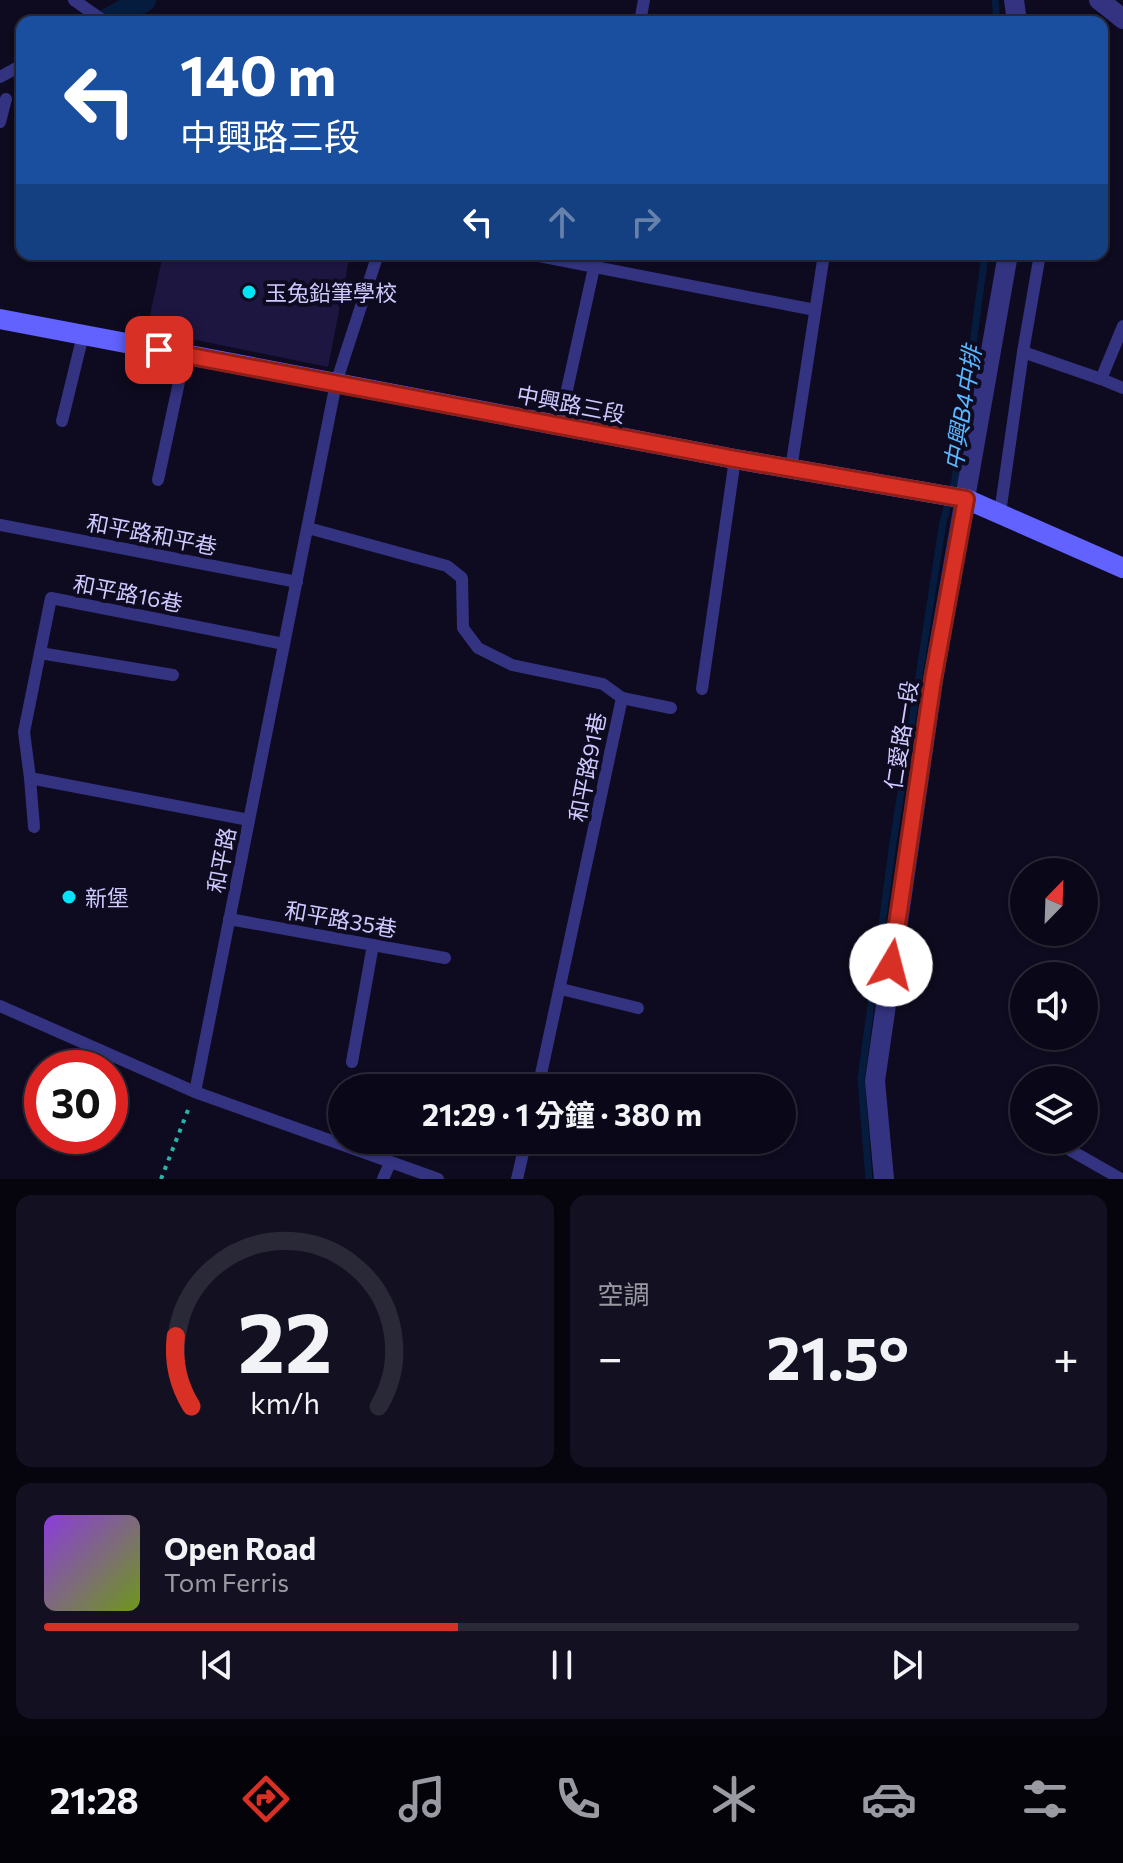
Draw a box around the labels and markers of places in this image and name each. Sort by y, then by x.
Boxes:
place label: 玉兔鉛筆學校 [265,279,397,306]
marker: 玉兔鉛筆學校 [240,283,258,301]
pin [125,316,193,384]
place label: 新堡 [85,884,129,911]
marker: 新堡 [60,888,78,906]

